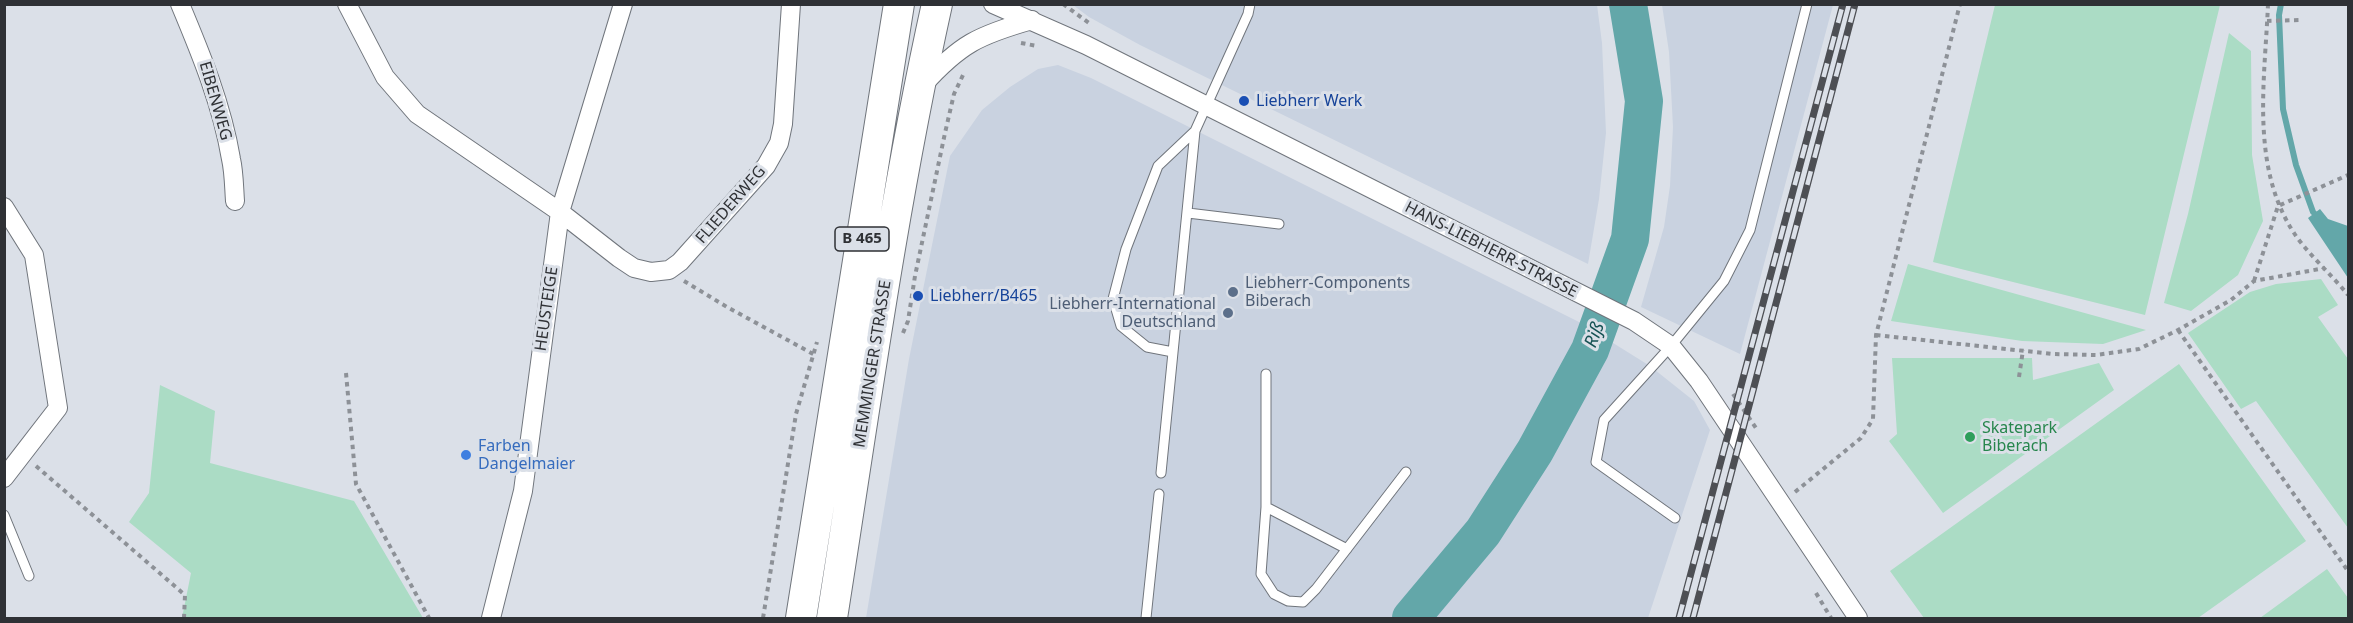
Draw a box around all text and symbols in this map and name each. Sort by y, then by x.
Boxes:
street label: EIBENWEG [195,59,235,143]
place label: Liebherr Werk [1256,91,1362,111]
marker: Liebherr Werk [1237,94,1251,108]
street label: FLIEDERWEG [692,162,770,248]
street label: HANS-LIEBHERR-STRASSE [1401,198,1581,302]
road number: B 465 [835,227,889,251]
street label: HEUSTEIGE [532,266,562,352]
place label: Liebherr-Components Biberach [1245,273,1410,311]
street label: MEMMINGER STRASSE [850,279,896,449]
marker: Liebherr-Components Biberach [1226,285,1240,299]
place label: Liebherr/B465 [930,286,1037,306]
marker: Liebherr/B465 [911,289,925,303]
place label: Liebherr-International Deutschland [1049,294,1216,332]
marker: Liebherr-International Deutschland [1221,306,1235,320]
water label: Riß [1580,319,1610,351]
place label: Skatepark Biberach [1982,418,2057,456]
marker: Skatepark Biberach [1963,430,1977,444]
place label: Farben Dangelmaier [478,436,575,474]
marker: Farben Dangelmaier [459,448,473,462]

